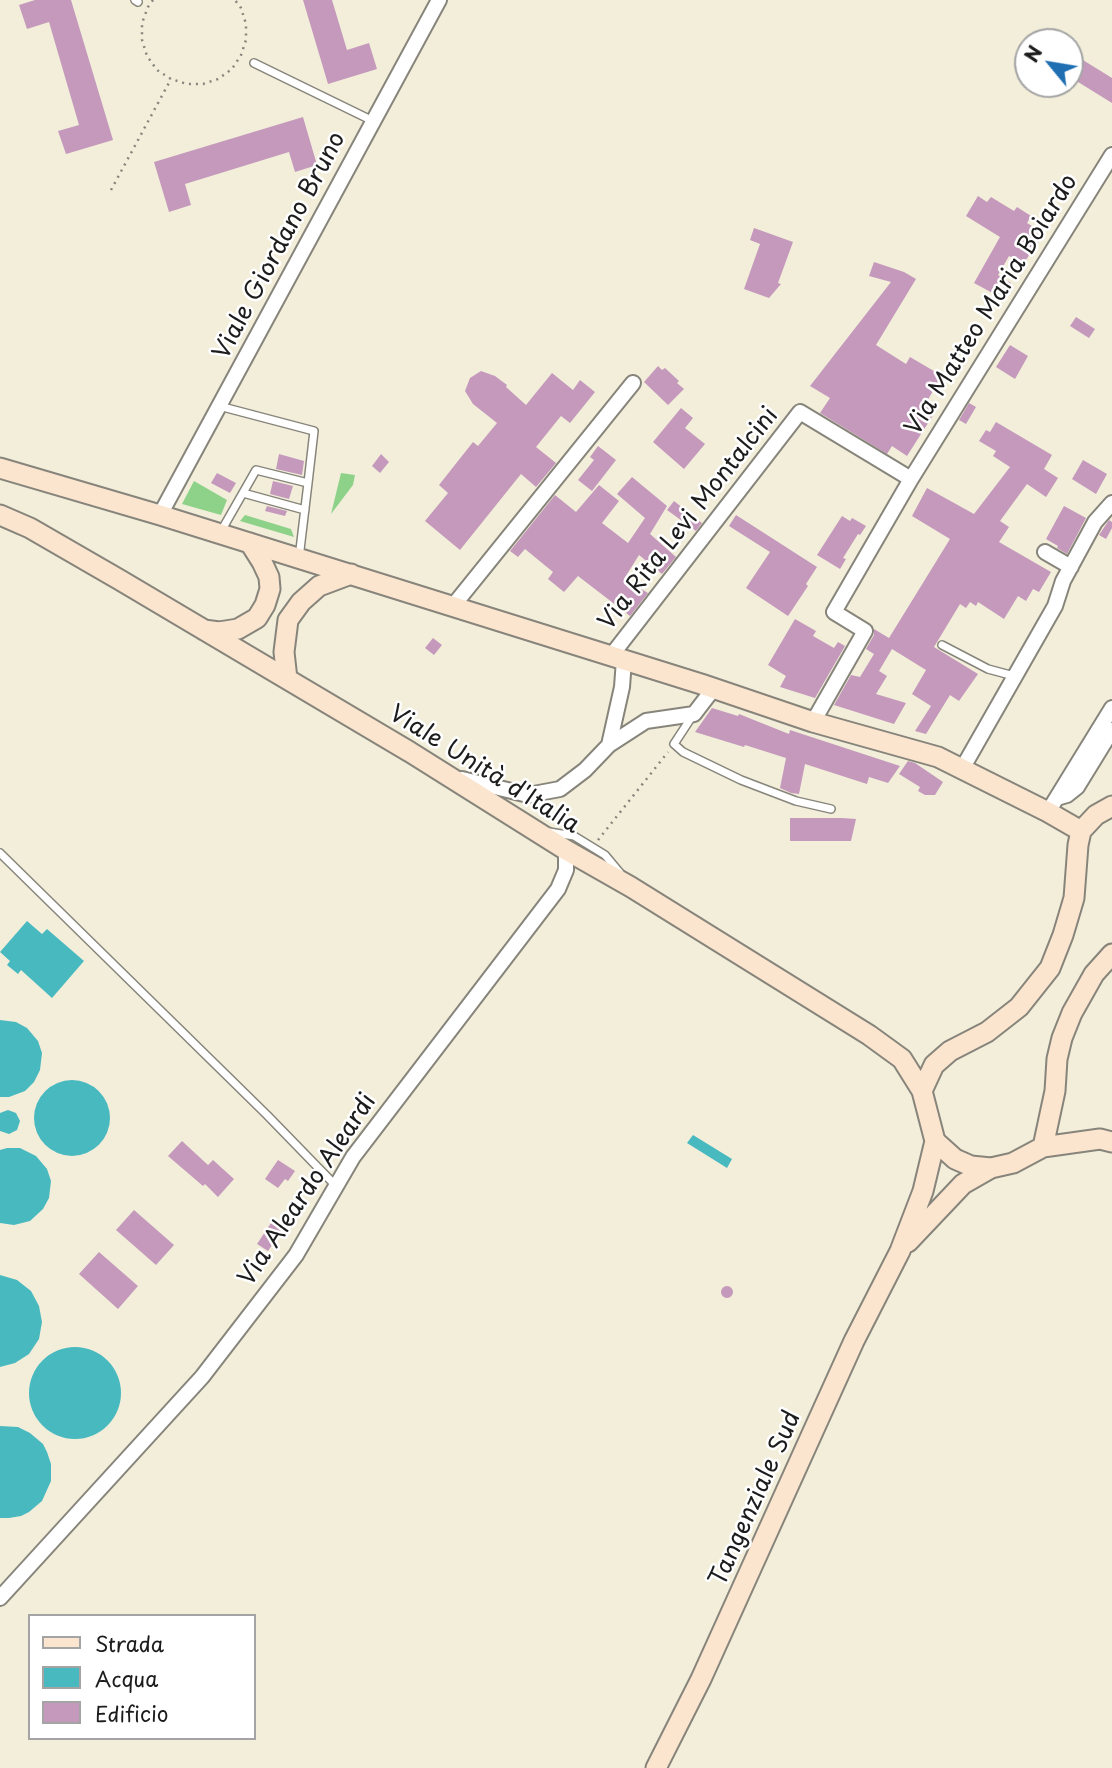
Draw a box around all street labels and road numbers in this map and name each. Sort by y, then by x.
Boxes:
street label: Viale Giordano Bruno [208,127,352,365]
street label: Via Matteo Maria Boiardo [900,169,1084,441]
street label: Via Rita Levi Montalcini [593,402,785,636]
street label: Viale Unità d'Italia [383,700,585,840]
street label: Via Aleardo Aleardi [233,1089,383,1291]
street label: Tangenziale Sud [705,1407,807,1591]

